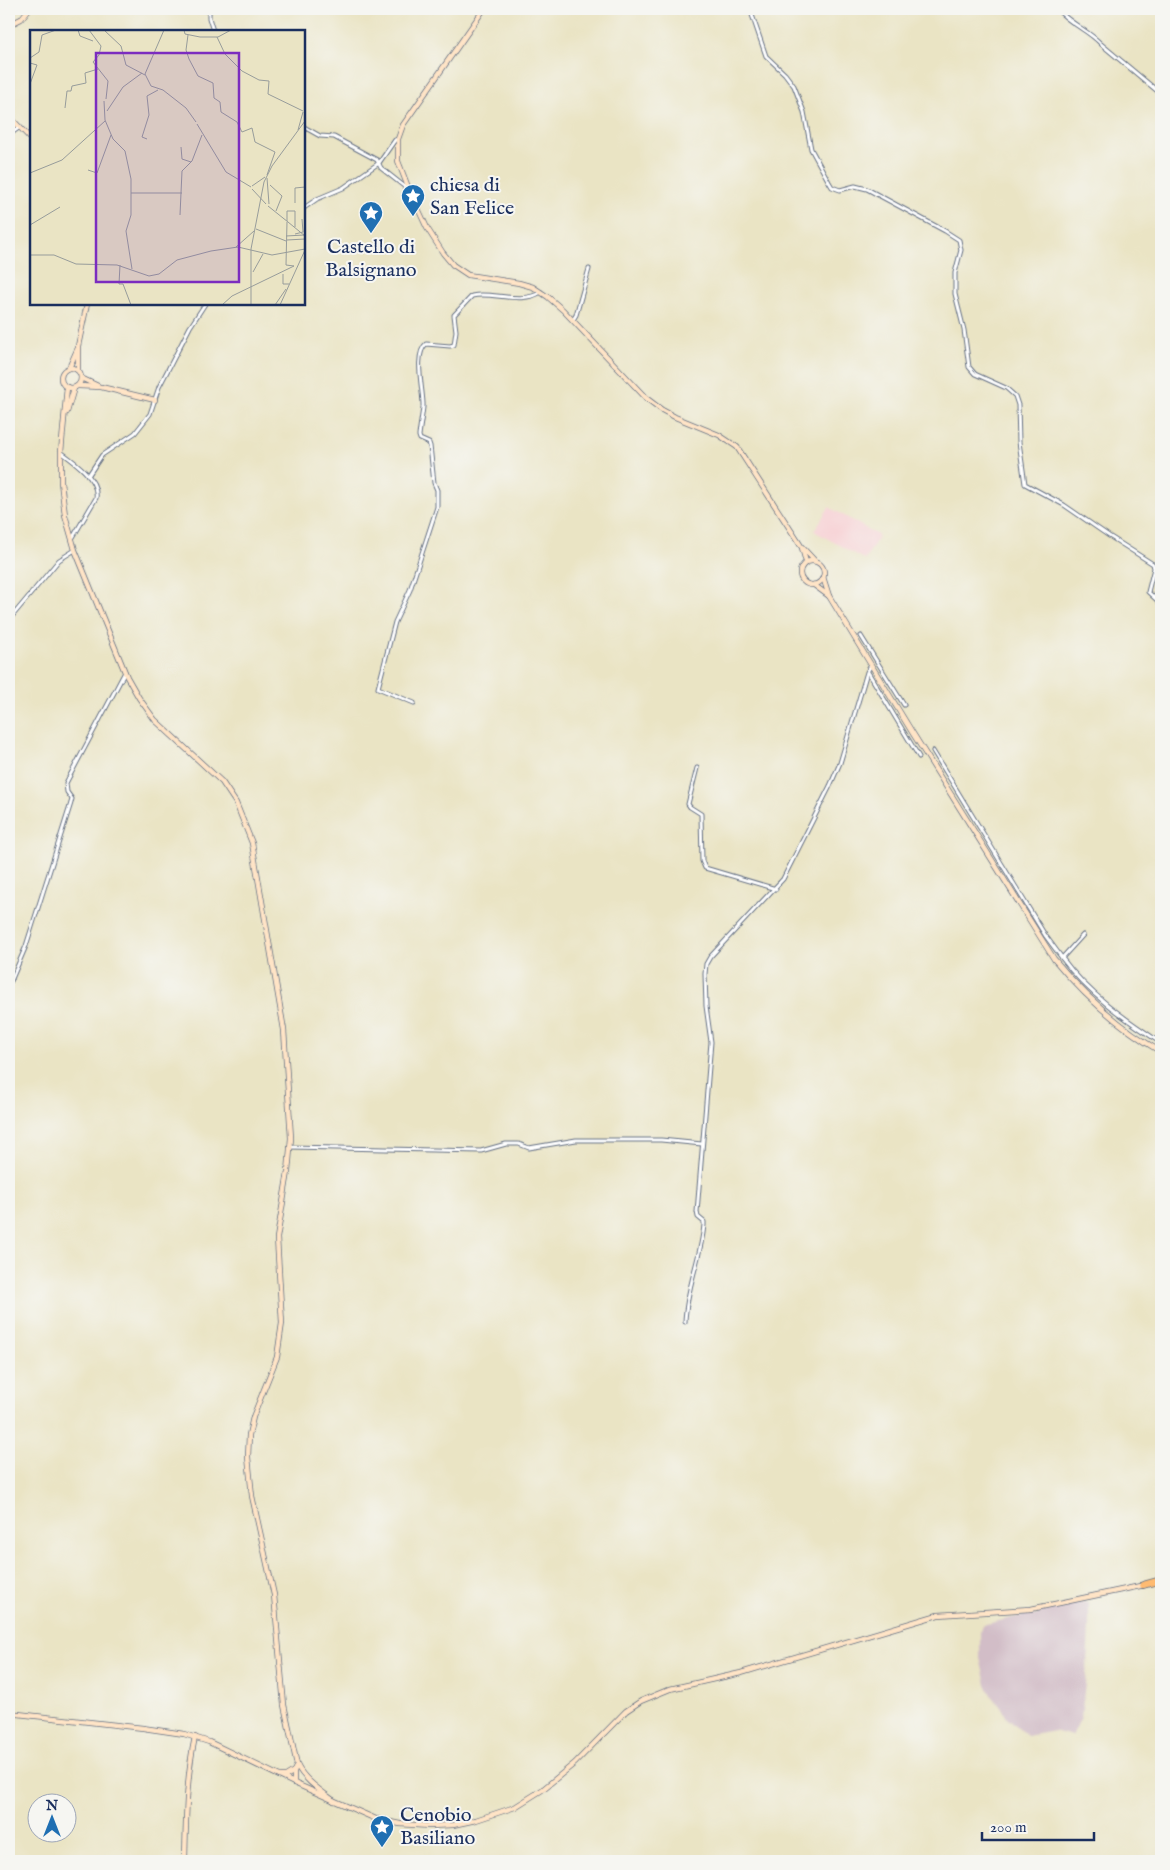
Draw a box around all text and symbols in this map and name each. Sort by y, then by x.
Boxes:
inset map [30,30,305,305]
place label: chiesa di San Felice [430,173,514,221]
place icon: chiesa di San Felice [400,183,426,217]
place icon: Castello di Balsignano [358,200,384,234]
place label: Castello di Balsignano [325,235,417,283]
north arrow [28,1792,78,1842]
text: N [45,1797,58,1815]
place label: Cenobio Basiliano [400,1803,475,1851]
scale bar [982,1810,1095,1842]
place icon: Cenobio Basiliano [369,1814,395,1848]
text: 200 m [990,1818,1027,1837]

